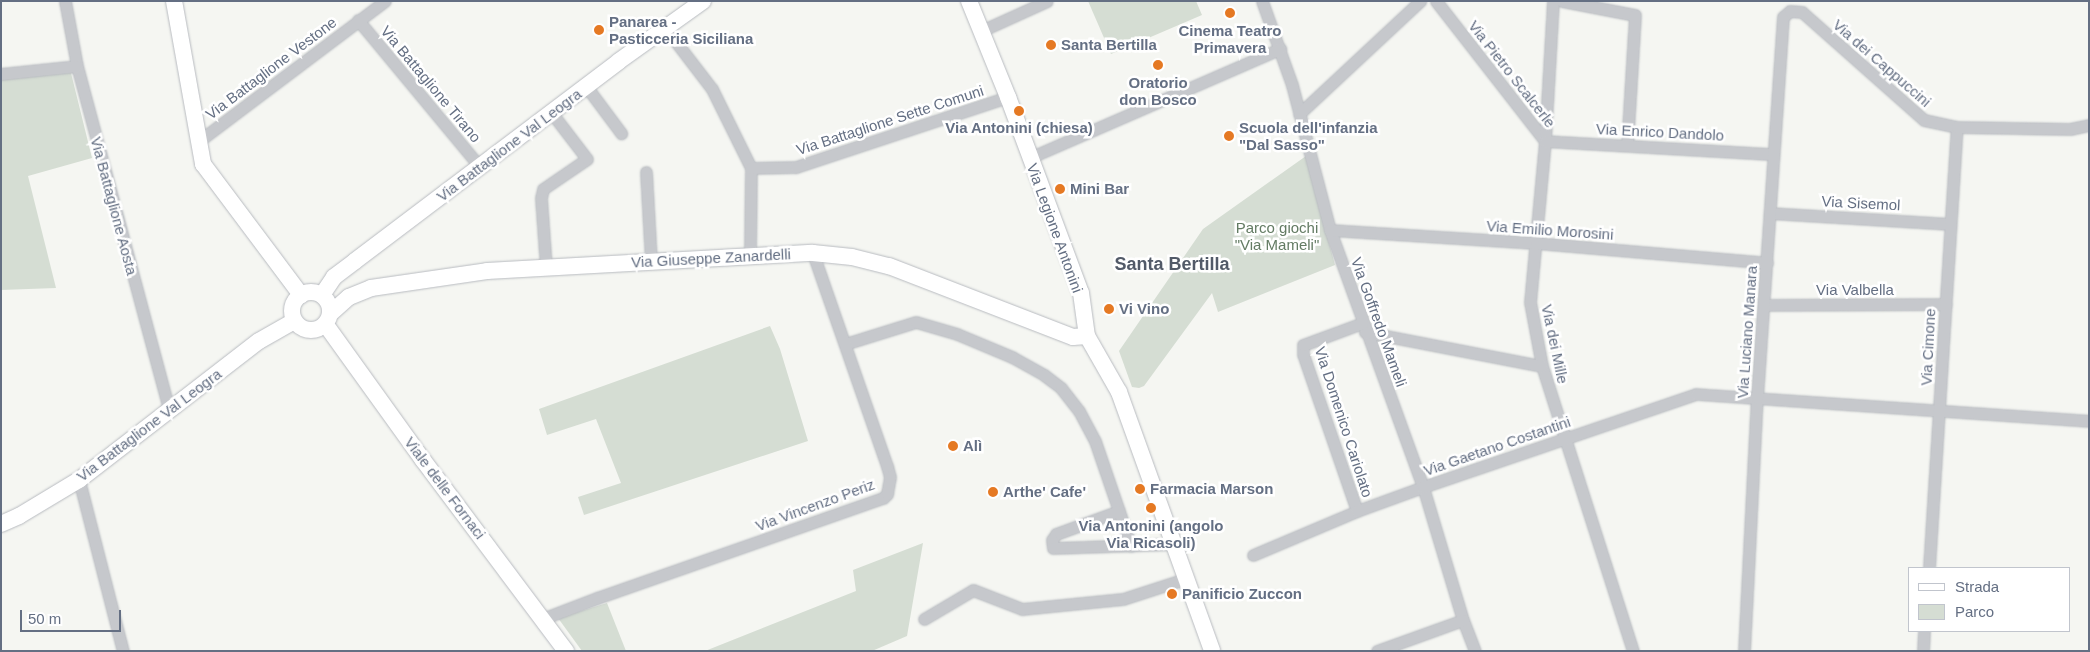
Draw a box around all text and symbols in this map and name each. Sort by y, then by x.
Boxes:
marker: Cinema Teatro Primavera [1224,7,1236,19]
place label: Panarea - Pasticceria Siciliana [609,12,753,47]
street label: Via Battaglione Vestone [202,13,340,123]
street label: Via dei Cappuccini [1829,16,1935,110]
street label: Via Pietro Scalcerle [1465,17,1559,131]
place label: Cinema Teatro Primavera [1178,21,1282,56]
street label: Via Battaglione Tirano [377,22,485,146]
marker: Panarea - Pasticceria Siciliana [593,24,605,36]
place label: Santa Bertilla [1061,36,1157,54]
marker: Santa Bertilla [1045,39,1057,51]
marker: Oratorio don Bosco [1152,59,1164,71]
place label: Oratorio don Bosco [1119,73,1197,108]
street label: Via Battaglione Sette Comuni [794,81,986,159]
street label: Via Battaglione Val Leogra [433,85,585,205]
marker: Via Antonini (chiesa) [1013,105,1025,117]
place label: Scuola dell'infanzia "Dal Sasso" [1239,118,1378,153]
place label: Via Antonini (chiesa) [945,119,1093,137]
street label: Via Enrico Dandolo [1596,120,1724,144]
marker: Scuola dell'infanzia "Dal Sasso" [1223,130,1235,142]
street label: Via Battaglione Aosta [87,135,141,277]
street label: Via Legione Antonini [1023,160,1087,296]
place label: Mini Bar [1070,180,1129,198]
marker: Mini Bar [1054,183,1066,195]
street label: Via Sisemol [1821,192,1901,214]
street label: Via Emilio Morosini [1486,217,1614,243]
park label: Parco giochi "Via Mameli" [1235,218,1319,253]
street label: Via Giuseppe Zanardelli [631,245,791,271]
district label: Santa Bertilla [1114,253,1230,275]
street label: Via Goffredo Mameli [1347,255,1411,389]
street label: Via Luciano Manara [1733,265,1761,399]
street label: Via Valbella [1816,281,1894,299]
place label: Vi Vino [1119,300,1169,318]
marker: Vi Vino [1103,303,1115,315]
street label: Via dei Mille [1538,303,1572,385]
street label: Via Cimone [1917,308,1939,386]
street label: Via Domenico Cariolato [1311,344,1377,500]
street label: Via Battaglione Val Leogra [73,365,225,485]
street label: Via Gaetano Costantini [1421,412,1573,480]
street label: Viale delle Fornaci [401,433,489,543]
place label: Alì [963,437,982,455]
marker: Alì [947,440,959,452]
street label: Via Vincenzo Periz [753,475,877,535]
place label: Farmacia Marson [1150,480,1273,498]
place label: Arthe' Cafe' [1003,483,1086,501]
marker: Farmacia Marson [1134,483,1146,495]
marker: Arthe' Cafe' [987,486,999,498]
marker: Via Antonini (angolo Via Ricasoli) [1145,502,1157,514]
place label: Via Antonini (angolo Via Ricasoli) [1078,516,1224,551]
legend [1908,567,2070,632]
text: Strada [1955,578,1999,595]
place label: Panificio Zuccon [1182,585,1302,603]
marker: Panificio Zuccon [1166,588,1178,600]
scale bar [22,600,124,632]
text: Parco [1955,603,1994,620]
text: 50 m [28,610,61,627]

